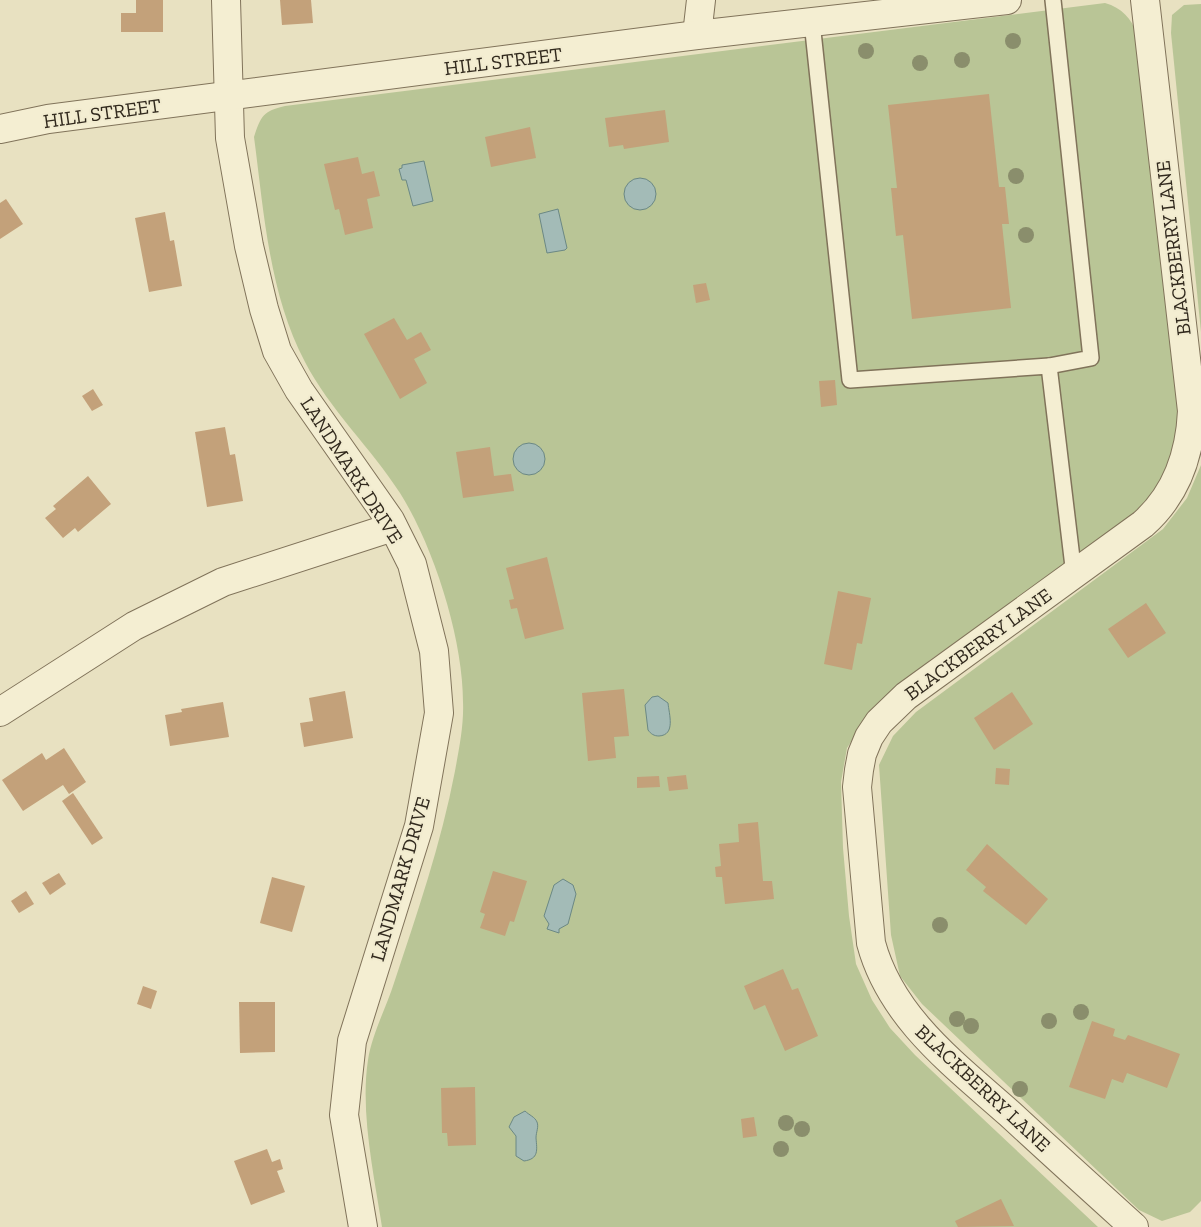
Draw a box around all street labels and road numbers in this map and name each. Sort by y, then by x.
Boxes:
street label: HILL STREET [443,42,563,80]
street label: HILL STREET [42,93,162,133]
street label: BLACKBERRY LANE [1150,159,1196,337]
street label: LANDMARK DRIVE [296,392,408,548]
street label: BLACKBERRY LANE [900,583,1056,705]
street label: LANDMARK DRIVE [365,794,435,964]
street label: BLACKBERRY LANE [911,1019,1055,1157]

